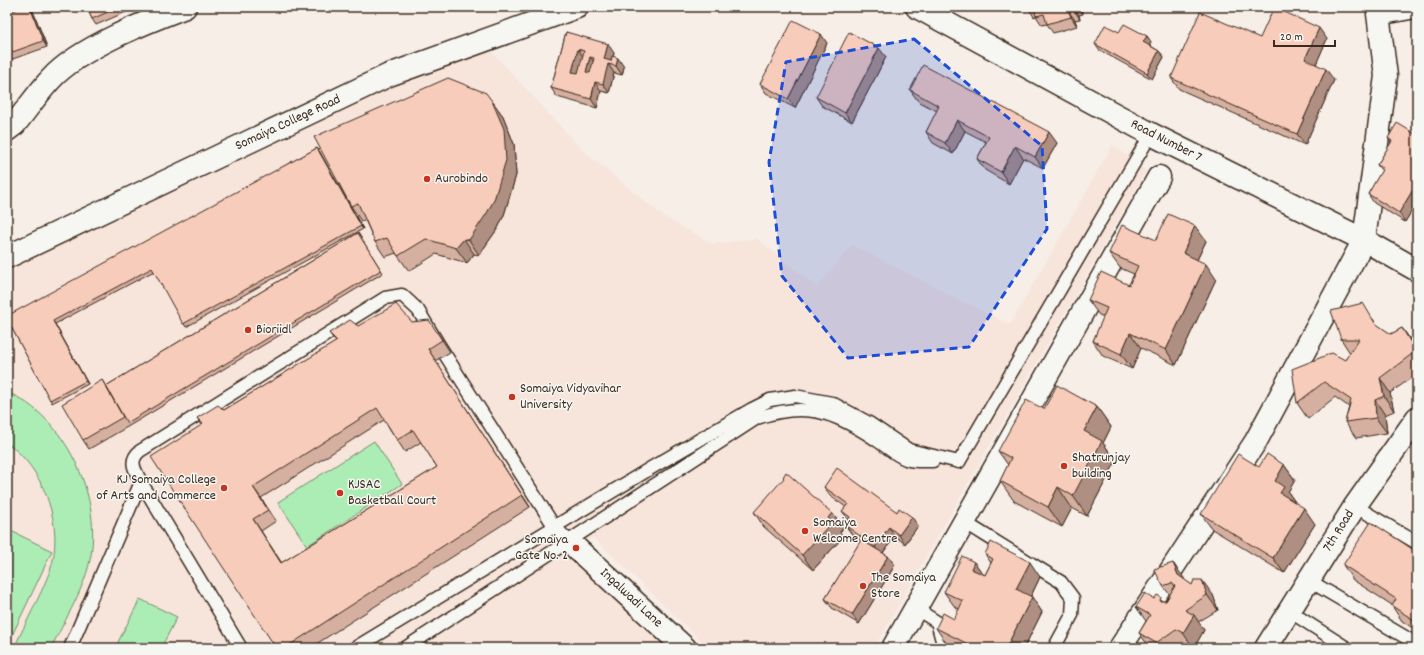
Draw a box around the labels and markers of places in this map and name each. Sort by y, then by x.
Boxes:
place label: Aurobindo [435,169,488,189]
marker: Aurobindo [422,174,432,184]
place label: Bioriidl [256,320,292,340]
marker: Bioriidl [243,325,253,335]
place label: Somaiya Vidyavihar University [520,379,622,415]
marker: Somaiya Vidyavihar University [507,392,517,402]
place label: Shatrunjay building [1072,448,1130,484]
marker: Shatrunjay building [1059,461,1069,471]
place label: KJ Somaiya College of Arts and Commerce [96,470,216,506]
place label: KJSAC Basketball Court [348,475,436,511]
marker: KJ Somaiya College of Arts and Commerce [219,483,229,493]
marker: KJSAC Basketball Court [335,488,345,498]
place label: Somaiya Welcome Centre [813,513,897,549]
marker: Somaiya Welcome Centre [800,526,810,536]
place label: Somaiya Gate No. 2 [515,530,568,566]
marker: Somaiya Gate No. 2 [571,543,581,553]
place label: The Somaiya Store [871,568,936,604]
marker: The Somaiya Store [858,581,868,591]

